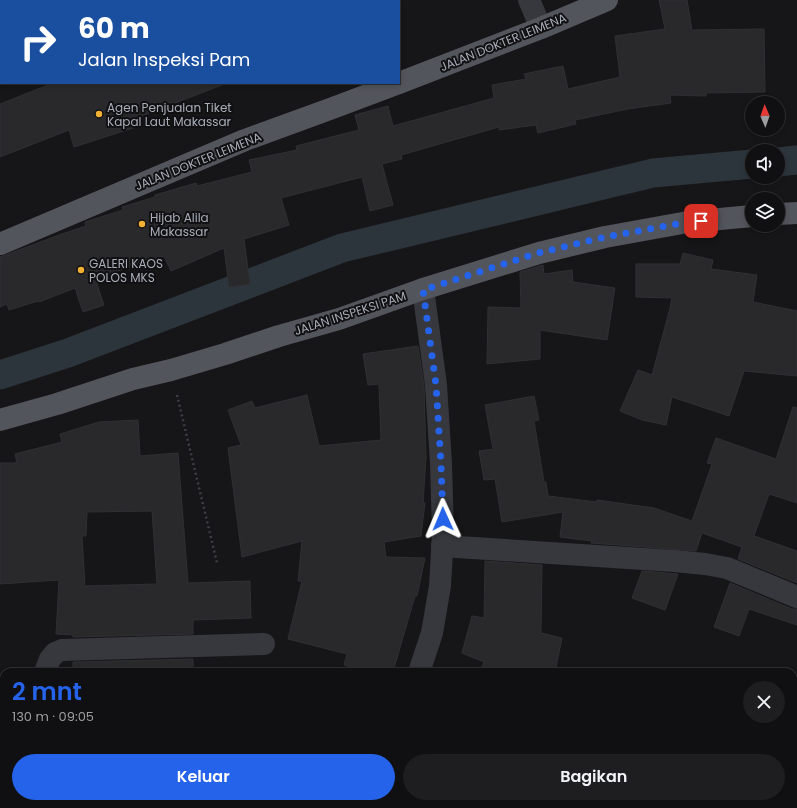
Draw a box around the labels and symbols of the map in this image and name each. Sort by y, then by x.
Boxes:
street label: JALAN DOKTER LEIMENA [437,9,569,75]
north arrow [745,96,785,136]
place label: Agen Penjualan Tiket Kapal Laut Makassar [107,99,232,130]
marker: Agen Penjualan Tiket Kapal Laut Makassar [94,109,104,119]
street label: JALAN DOKTER LEIMENA [132,128,264,194]
pin [684,204,718,238]
place label: Hijab Alila Makassar [150,209,209,240]
marker: Hijab Alila Makassar [137,219,147,229]
place label: GALERI KAOS POLOS MKS [89,255,163,286]
marker: GALERI KAOS POLOS MKS [76,265,86,275]
street label: JALAN INSPEKSI PAM [292,287,408,339]
position arrow [422,498,464,540]

